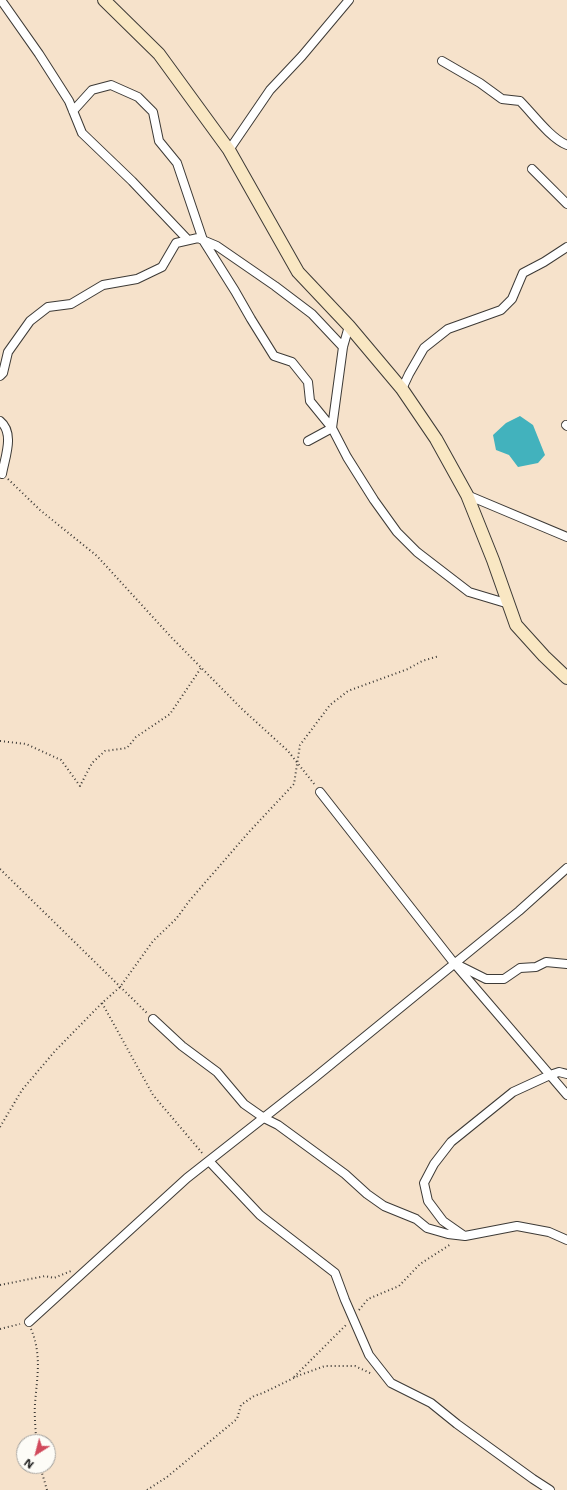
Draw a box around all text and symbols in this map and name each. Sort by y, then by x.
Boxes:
north arrow [16,1434,56,1474]
text: N [21,1455,37,1472]

